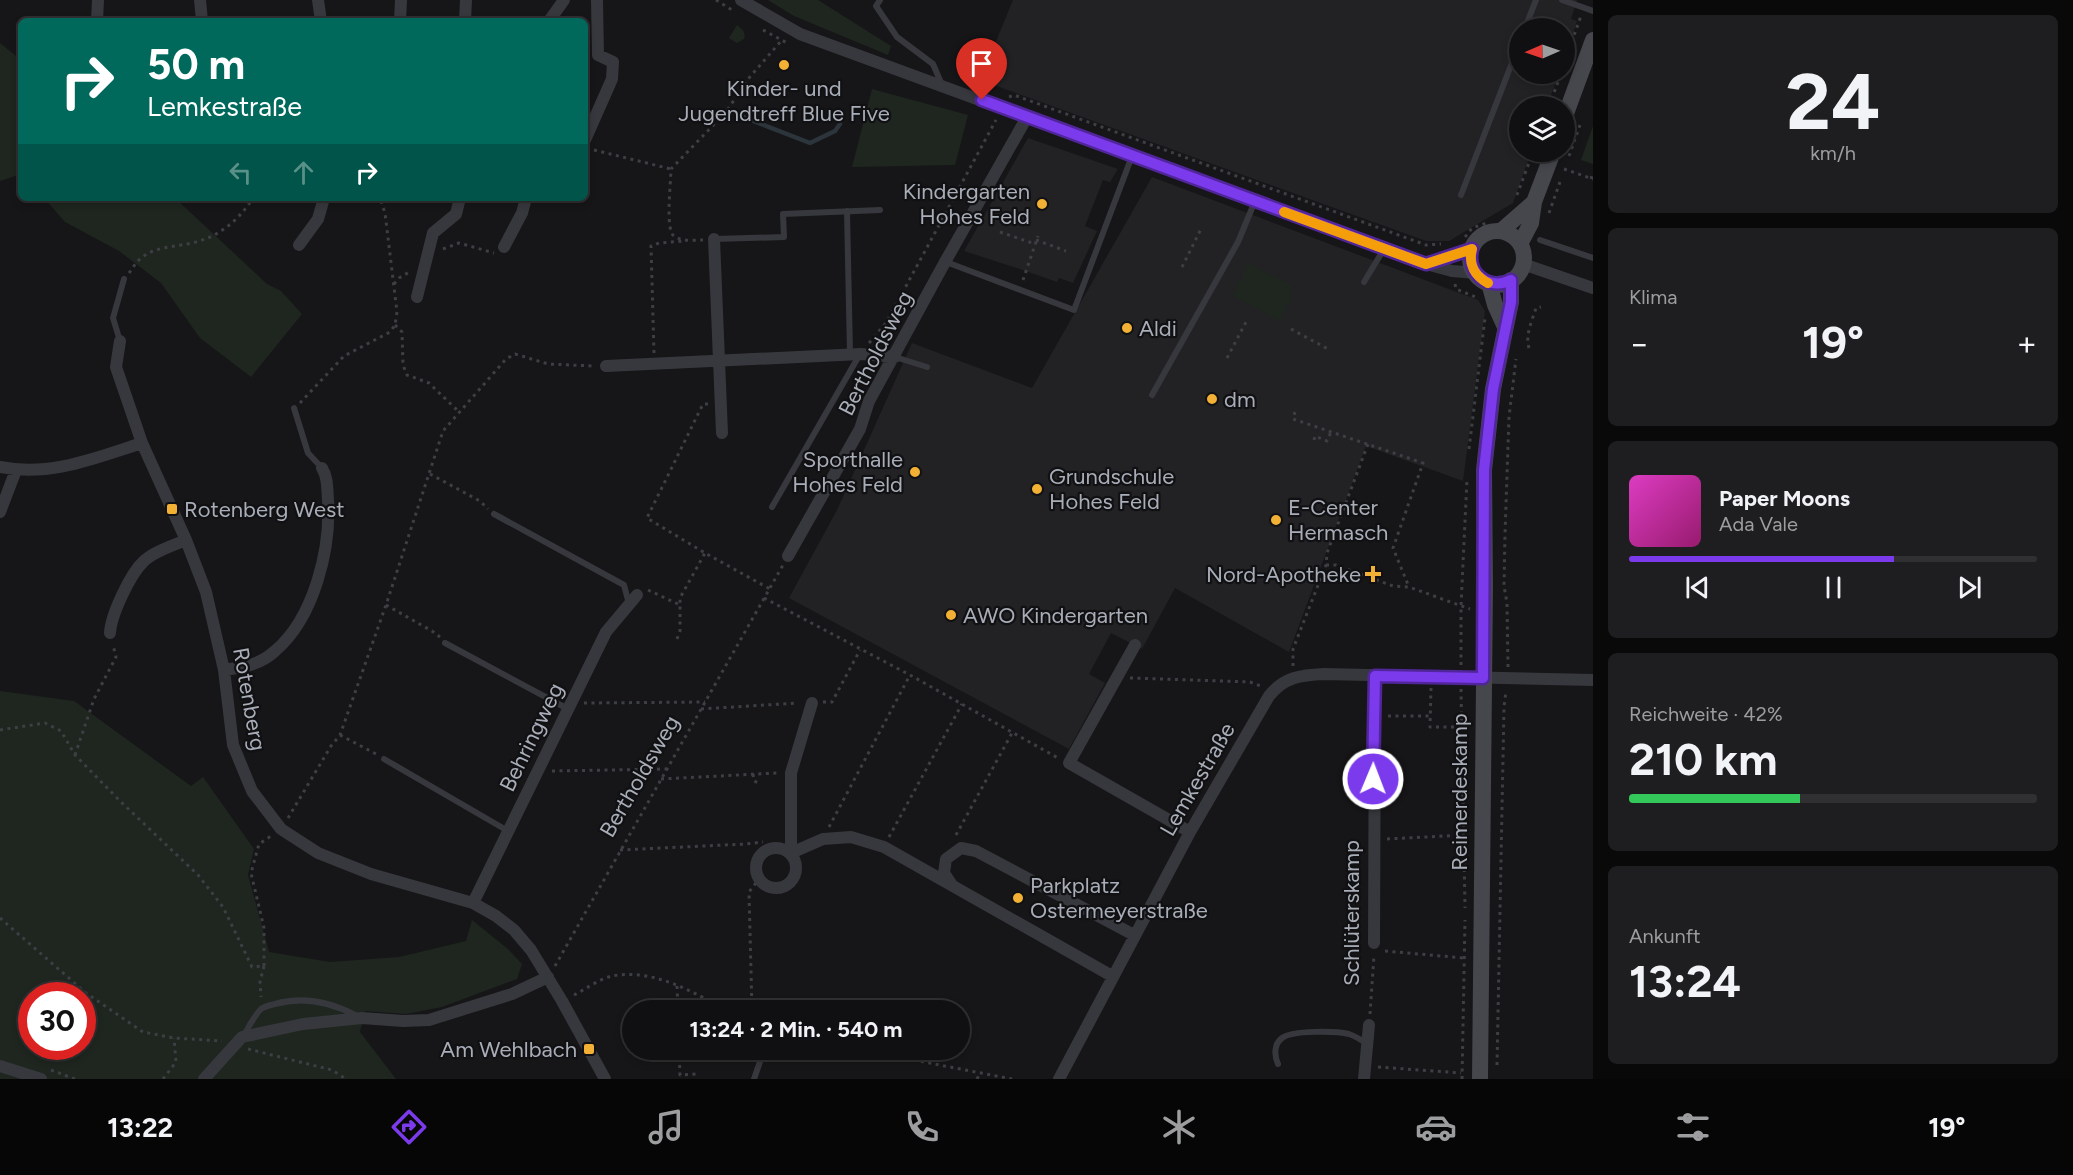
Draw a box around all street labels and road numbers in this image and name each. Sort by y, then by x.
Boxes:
street label: Bertholdsweg [833,286,918,420]
street label: Rotenberg [227,645,272,753]
street label: Behringweg [494,679,569,796]
street label: Bertholdsweg [594,711,685,842]
street label: Reimerdeskamp [1446,713,1473,871]
street label: Lemkestraße [1154,718,1241,841]
street label: Schlüterskamp [1338,840,1365,986]

